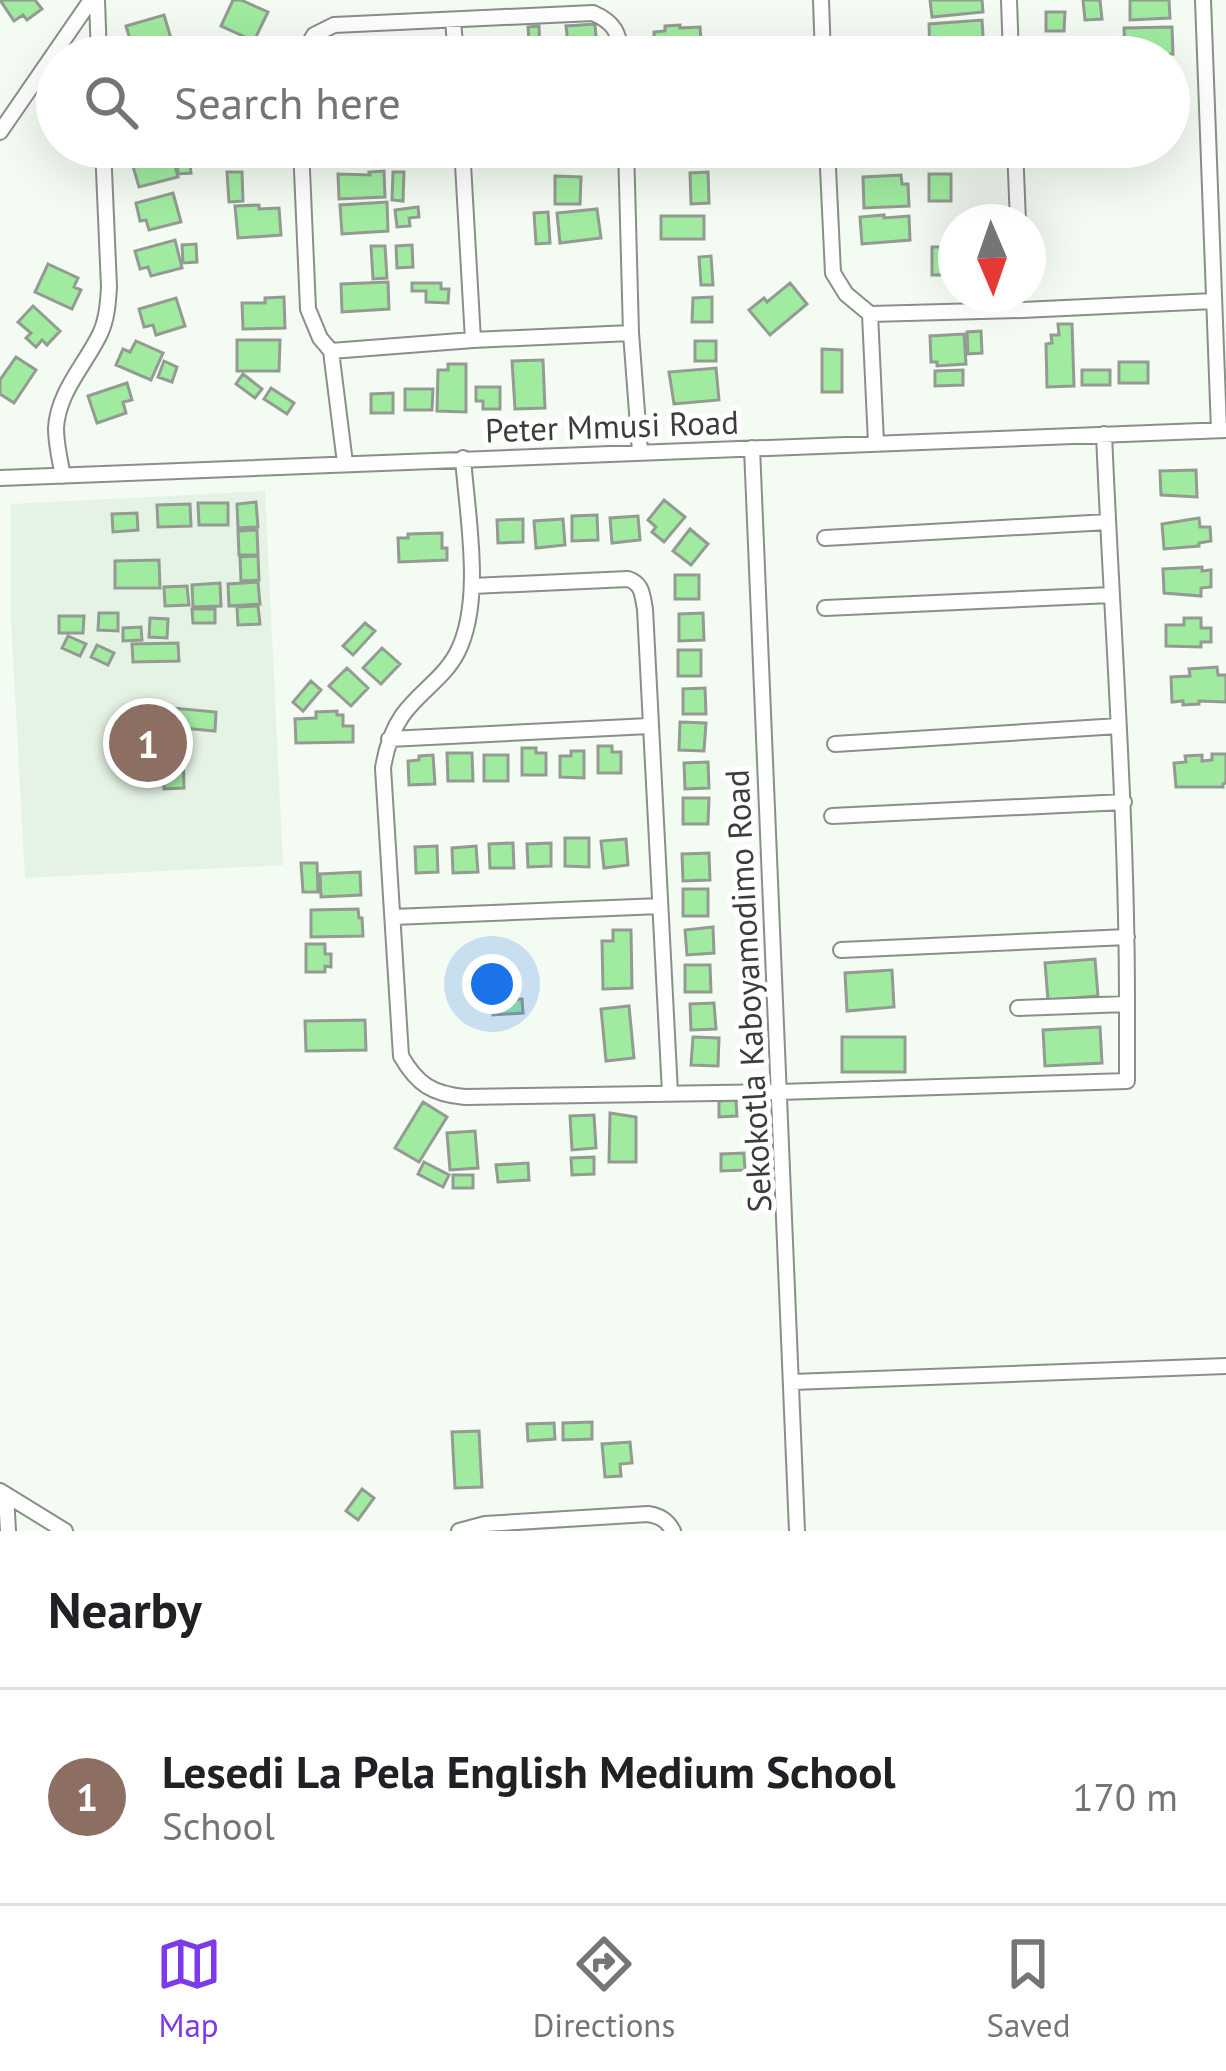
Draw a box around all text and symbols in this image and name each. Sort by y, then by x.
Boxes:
search box [36,36,1190,168]
icon: search [78,69,144,135]
text: Search here [174,73,401,131]
north arrow [938,204,1046,312]
street label: Peter Mmusi Road [484,400,740,451]
pin: 1 [109,698,187,788]
street label: Sekokotla Kaboyamodimo Road [714,769,781,1213]
your location [462,954,522,1014]
text: Nearby [48,1576,202,1642]
text: Lesedi La Pela English Medium School [162,1742,896,1800]
text: 1 [76,1771,98,1822]
text: 170 m [1072,1771,1178,1822]
text: School [162,1800,275,1851]
tab: Map [156,1931,222,2046]
tab: Directions [533,1931,675,2046]
tab: Saved [986,1931,1070,2046]

